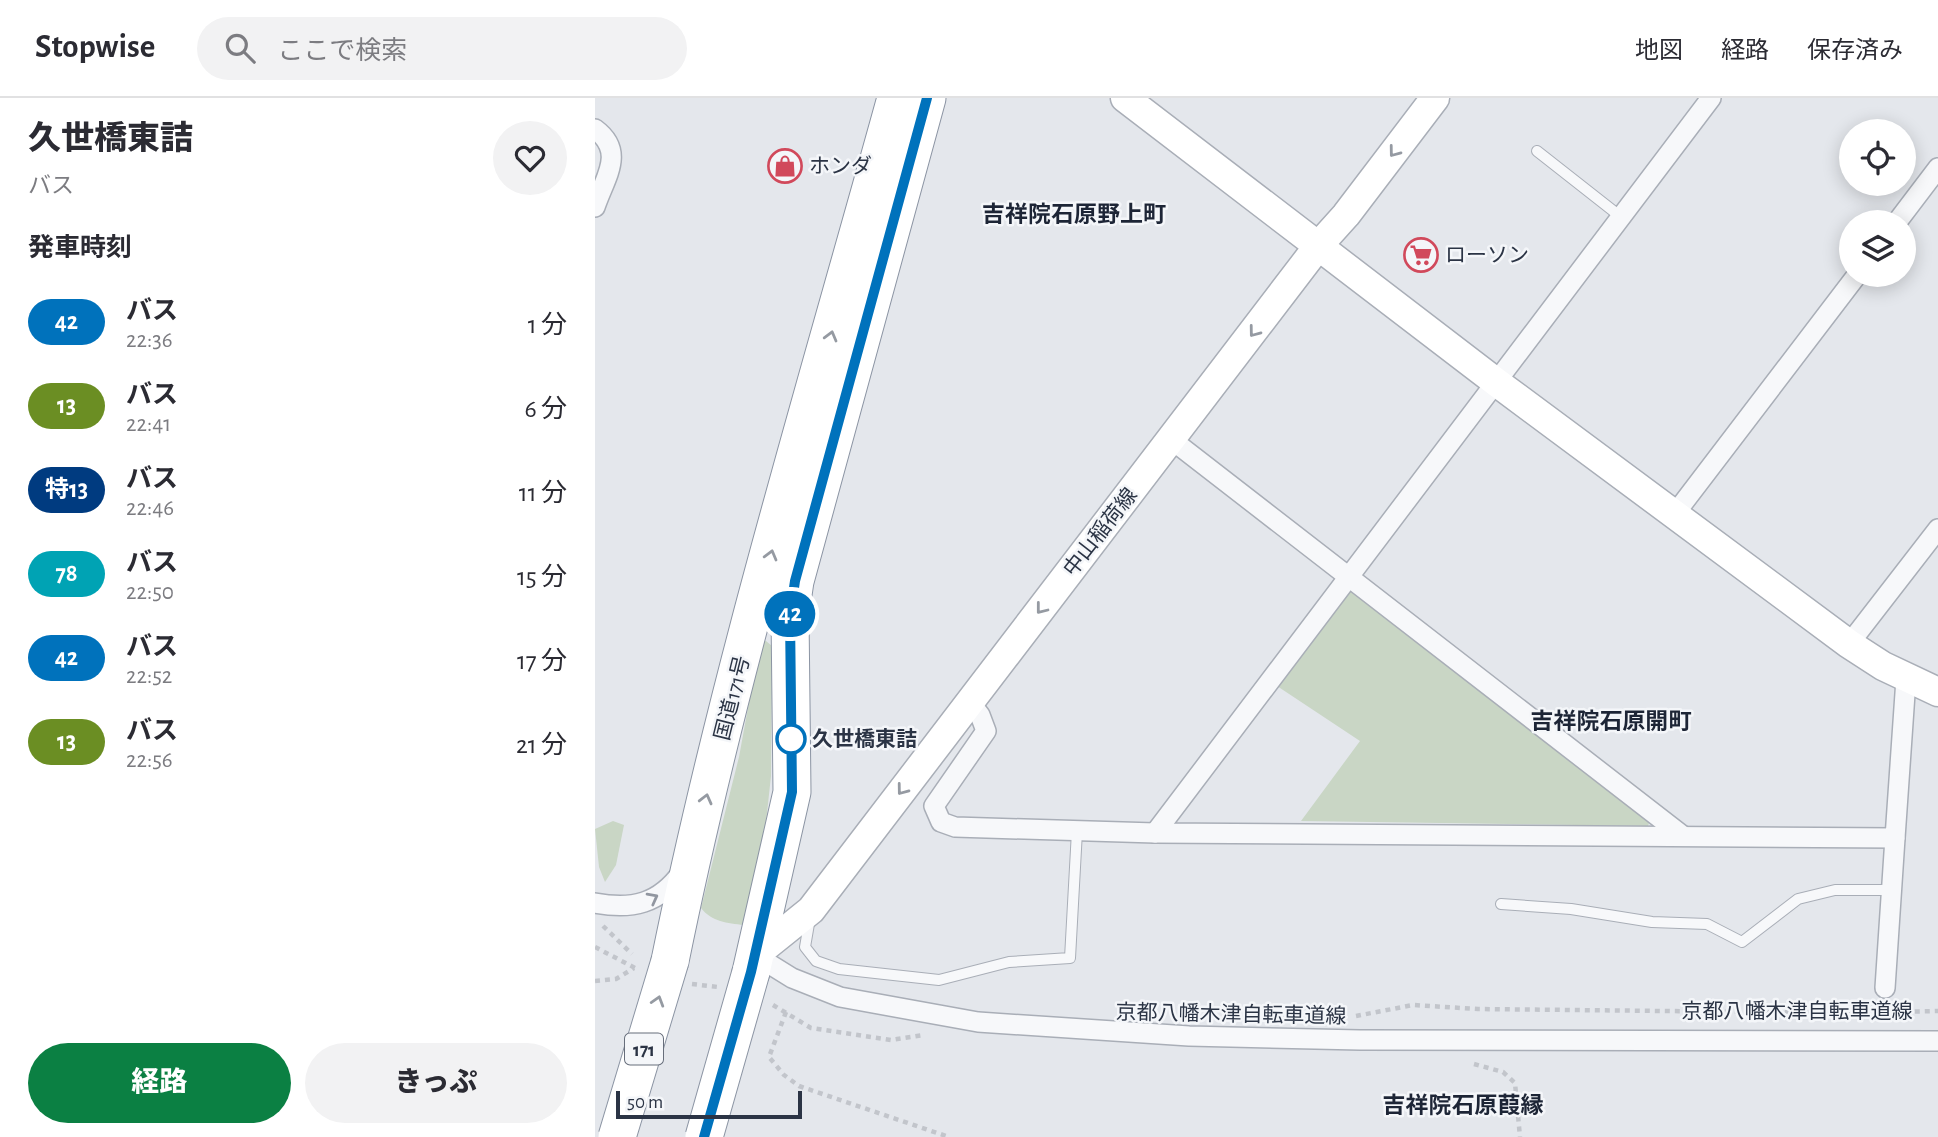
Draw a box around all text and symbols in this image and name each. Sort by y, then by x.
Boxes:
search box [197,17,687,80]
icon: search [221,29,259,67]
text: Stopwise [35,31,155,64]
text: ここで検索 [277,38,407,64]
text: 地図 [1635,39,1683,63]
text: 経路 [1721,39,1769,63]
text: 保存済み [1807,39,1903,63]
map controls [1839,119,1916,287]
button: locate [1839,119,1916,196]
button: heart [493,121,567,195]
text: 久世橋東詰 [28,123,193,156]
one-way arrow [1389,145,1402,157]
shop icon: ホンダ [766,147,804,185]
place label: ホンダ [809,155,872,177]
text: バス [28,175,74,198]
district label: 吉祥院石原野上町 [982,202,1166,227]
button: layers [1839,210,1916,287]
text: 発車時刻 [28,235,132,261]
supermarket icon: ローソン [1402,236,1440,274]
place label: ローソン [1445,245,1529,266]
text: バス [126,298,178,324]
text: 42 [55,310,78,334]
text: 1 分 [528,312,567,338]
one-way arrow [1250,324,1262,336]
text: 22:36 [126,329,172,352]
one-way arrow [822,330,837,342]
text: バス [126,382,178,408]
text: 13 [57,394,76,418]
text: 6 分 [524,396,567,422]
text: 22:41 [126,413,171,436]
text: バス [126,466,178,492]
text: 特13 [45,478,88,502]
text: 11 分 [519,480,567,506]
street label: 中山稲荷線 [1059,484,1141,580]
text: 22:46 [126,497,174,520]
one-way arrow [762,549,777,561]
text: バス [126,550,178,576]
text: 78 [55,562,78,586]
text: 15 分 [517,564,567,590]
text: 22:50 [126,581,174,604]
line badge: 42 [759,591,822,637]
one-way arrow [1036,601,1049,614]
text: 42 [778,602,802,626]
text: バス [126,634,178,660]
text: 42 [55,646,78,670]
text: 17 分 [517,648,567,674]
street label: 国道171号 [711,654,753,742]
text: 22:52 [126,665,172,688]
district label: 吉祥院石原開町 [1531,709,1692,734]
text: バス [126,718,178,744]
marker: 久世橋東詰 [776,724,806,754]
place label: 久世橋東詰 [812,728,917,750]
text: 13 [57,730,76,754]
text: 21 分 [516,732,567,758]
text: 22:56 [126,749,173,772]
one-way arrow [898,782,911,794]
one-way arrow [698,793,712,805]
one-way arrow [646,893,659,906]
one-way arrow [650,996,664,1008]
street label: 京都八幡木津自転車道線 [1682,1000,1913,1022]
street label: 京都八幡木津自転車道線 [1115,1001,1347,1027]
road number: 171 [625,1034,663,1065]
button: 経路 [28,1043,291,1123]
button: きっぷ [305,1043,567,1123]
scale bar [616,1088,801,1120]
text: 50 m [627,1093,663,1112]
district label: 吉祥院石原葭縁 [1383,1093,1544,1118]

